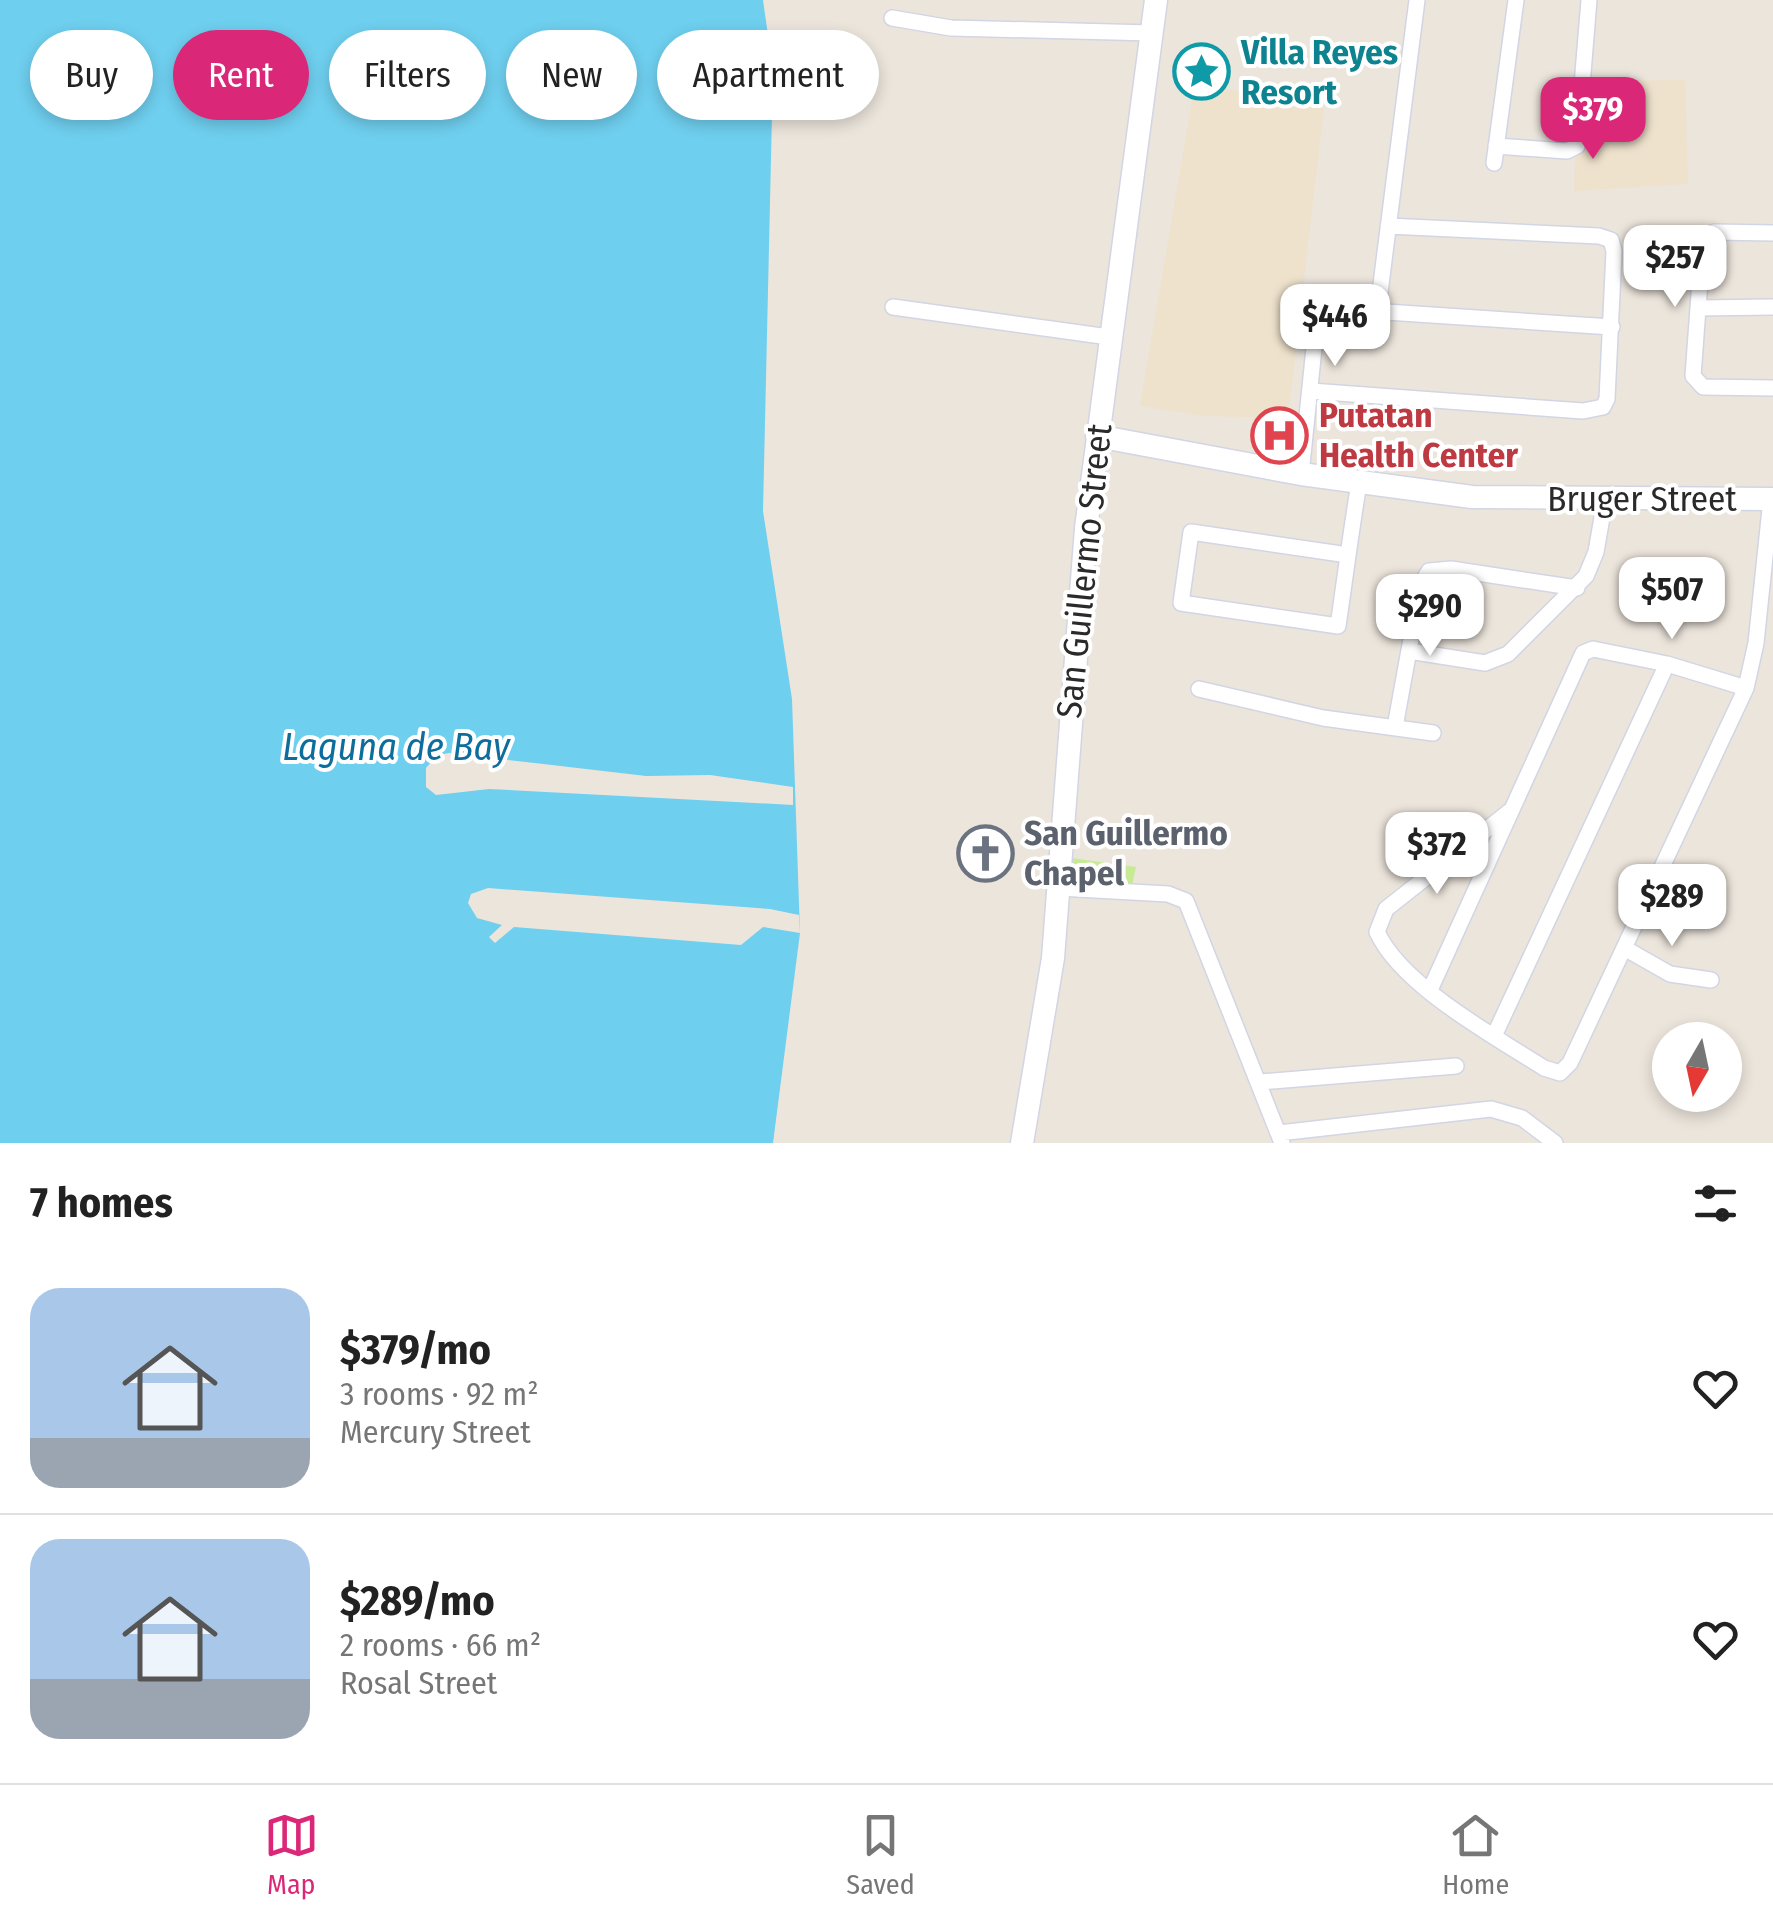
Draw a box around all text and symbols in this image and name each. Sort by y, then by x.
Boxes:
chip: Buy [30,30,153,120]
chip: Rent [173,30,309,120]
chip: Filters [329,30,486,120]
chip: New [506,30,637,120]
chip: Apartment [657,30,879,120]
place label: Villa Reyes Resort [1240,31,1398,113]
place icon: Villa Reyes Resort [1172,42,1232,102]
pin: $379 [1534,77,1652,162]
text: $379 [1563,90,1623,128]
pin: $257 [1616,225,1734,310]
text: $257 [1645,238,1705,276]
pin: $446 [1276,284,1394,369]
text: $446 [1302,297,1368,335]
place label: Putatan Health Center [1319,394,1518,476]
hospital icon: Putatan Health Center [1250,405,1310,465]
street label: San Guillermo Street [1048,421,1120,720]
street label: Bruger Street [1547,478,1737,520]
pin: $507 [1613,557,1731,642]
text: $507 [1641,570,1703,608]
pin: $290 [1371,574,1489,659]
text: $290 [1398,587,1462,625]
water label: Laguna de Bay [282,724,511,770]
place label: San Guillermo Chapel [1024,812,1228,894]
pin: $372 [1378,812,1496,897]
church icon: San Guillermo Chapel [955,823,1015,883]
text: $372 [1407,825,1467,863]
pin: $289 [1613,864,1731,949]
text: $289 [1640,877,1704,915]
north arrow [1652,1022,1742,1112]
map controls [1652,1022,1742,1112]
icon: filters [1688,1176,1743,1231]
text: 7 homes [30,1178,173,1228]
text: $379/mo [340,1325,491,1375]
icon: home [110,1328,230,1448]
icon: heart [1688,1361,1743,1416]
text: 3 rooms · 92 m² [340,1375,539,1413]
text: Mercury Street [340,1413,531,1451]
text: $289/mo [340,1576,495,1626]
icon: home [110,1579,230,1699]
icon: heart [1688,1612,1743,1667]
text: 2 rooms · 66 m² [340,1626,541,1664]
text: Rosal Street [340,1664,497,1702]
tab: Map [264,1808,319,1901]
tab: Saved [846,1808,915,1901]
tab: Home [1442,1808,1509,1901]

